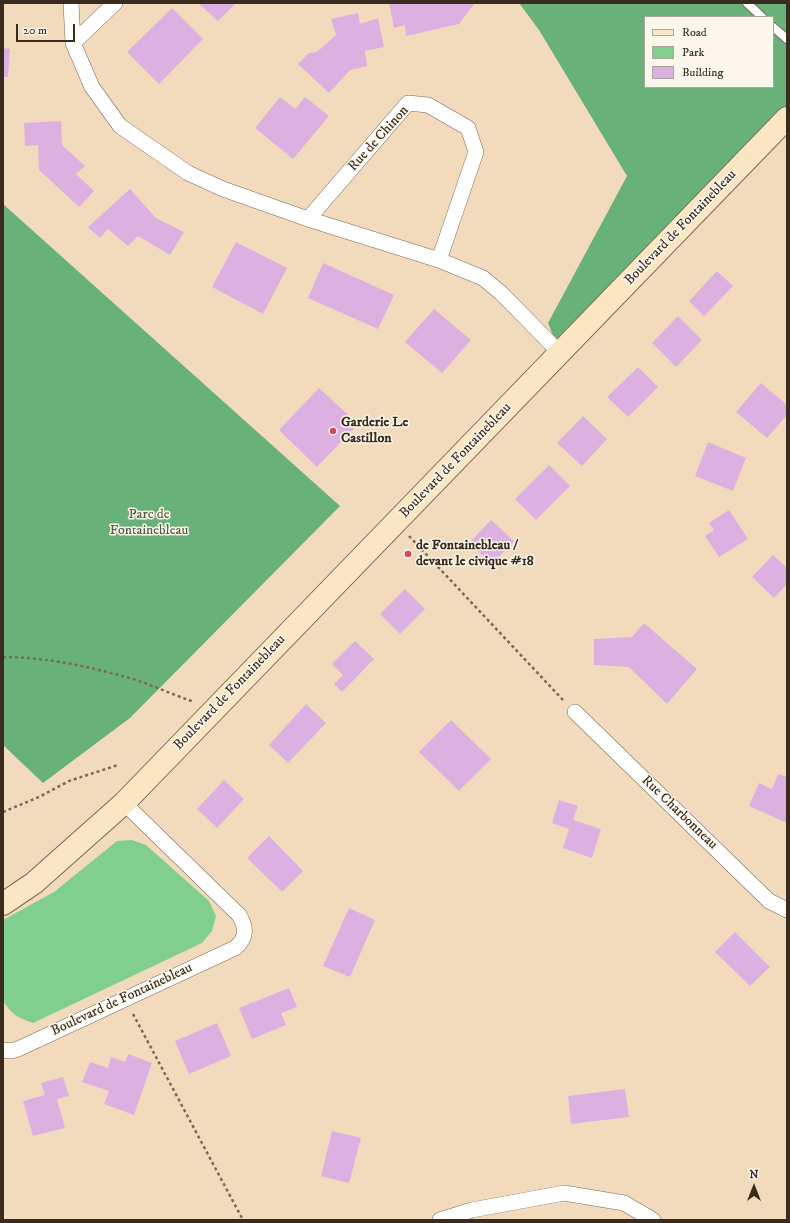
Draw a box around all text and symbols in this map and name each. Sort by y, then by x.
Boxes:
scale bar [18,16,77,42]
legend [644,16,774,88]
text: 20 m [23,23,47,38]
text: Road [682,25,707,40]
text: Park [682,45,704,60]
text: Building [682,65,723,80]
street label: Rue de Chinon [345,103,413,175]
street label: Boulevard de Fontainebleau [622,167,740,289]
street label: Boulevard de Fontainebleau [397,400,515,522]
place label: Garderie Le Castillon [341,415,408,448]
marker: Garderie Le Castillon [328,426,338,436]
park label: Parc de Fontainebleau [110,507,188,540]
place label: de Fontainebleau / devant le civique #18 [416,538,534,570]
marker: de Fontainebleau / devant le civique #18 [403,549,413,559]
street label: Boulevard de Fontainebleau [171,632,289,754]
street label: Rue Charbonneau [638,773,720,853]
street label: Boulevard de Fontainebleau [49,960,195,1040]
north arrow [734,1167,774,1207]
text: N [749,1168,759,1182]

